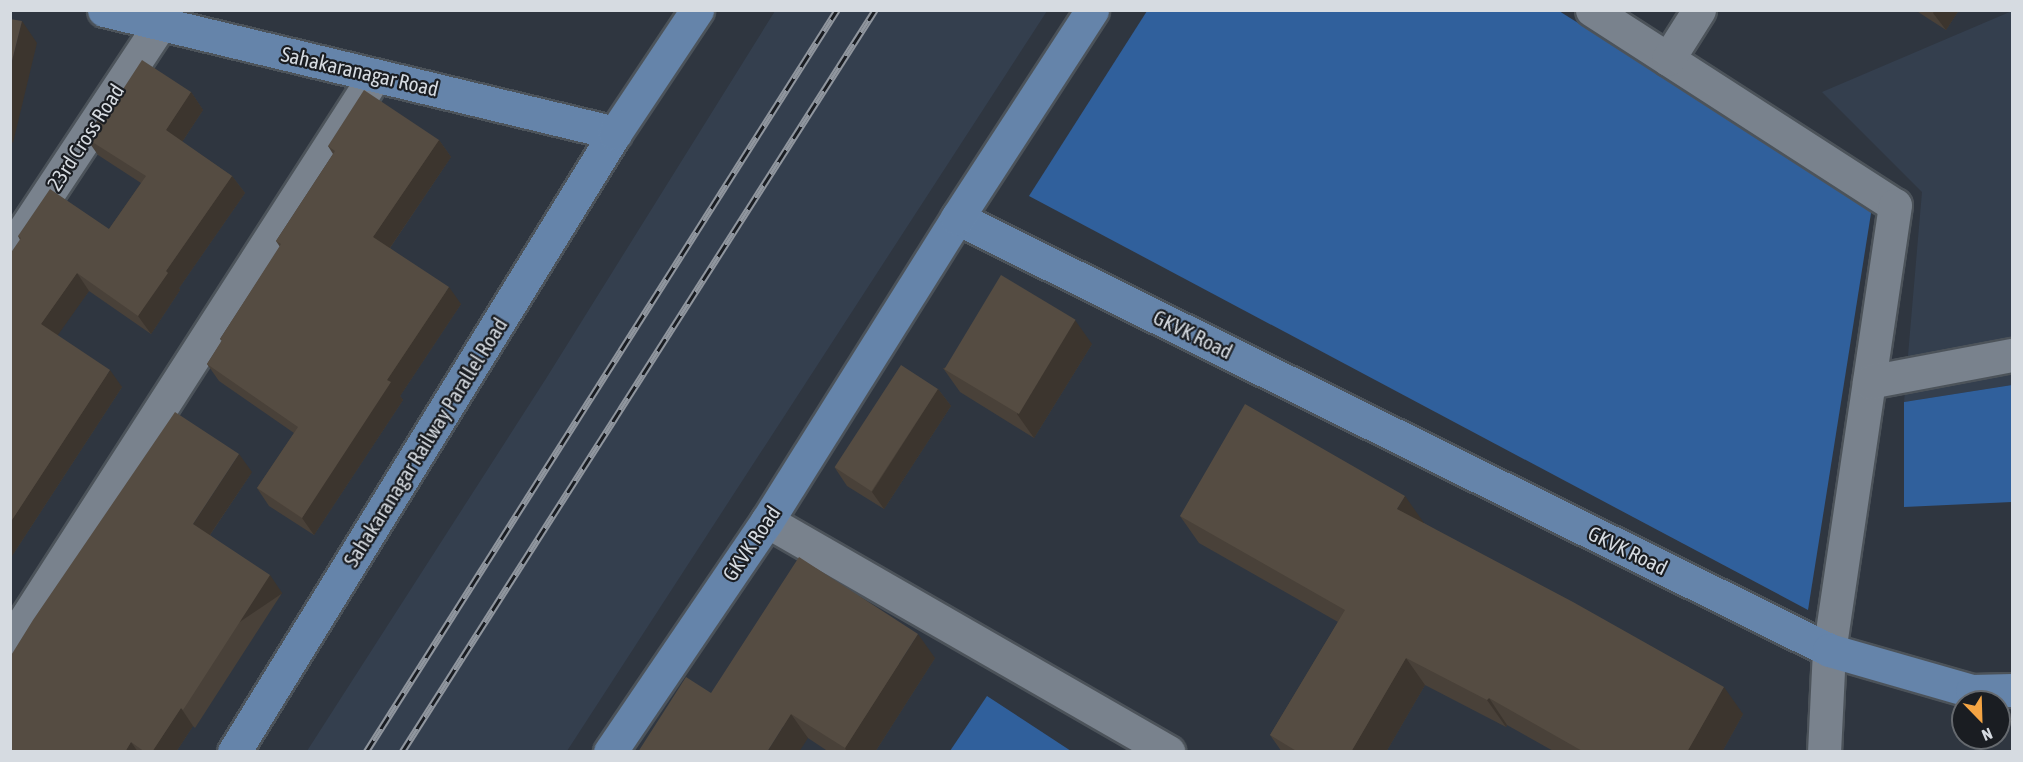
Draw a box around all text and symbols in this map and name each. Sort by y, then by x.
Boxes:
street label: Sahakaranagar Road [279,41,441,101]
street label: 23rd Cross Road [41,79,129,195]
street label: GKVK Road [1149,304,1237,364]
street label: Sahakaranagar Railway Parallel Road [338,313,512,571]
street label: GKVK Road [717,501,785,585]
street label: GKVK Road [1584,520,1672,580]
north arrow [1951,690,2011,750]
text: N [1979,725,1995,745]

